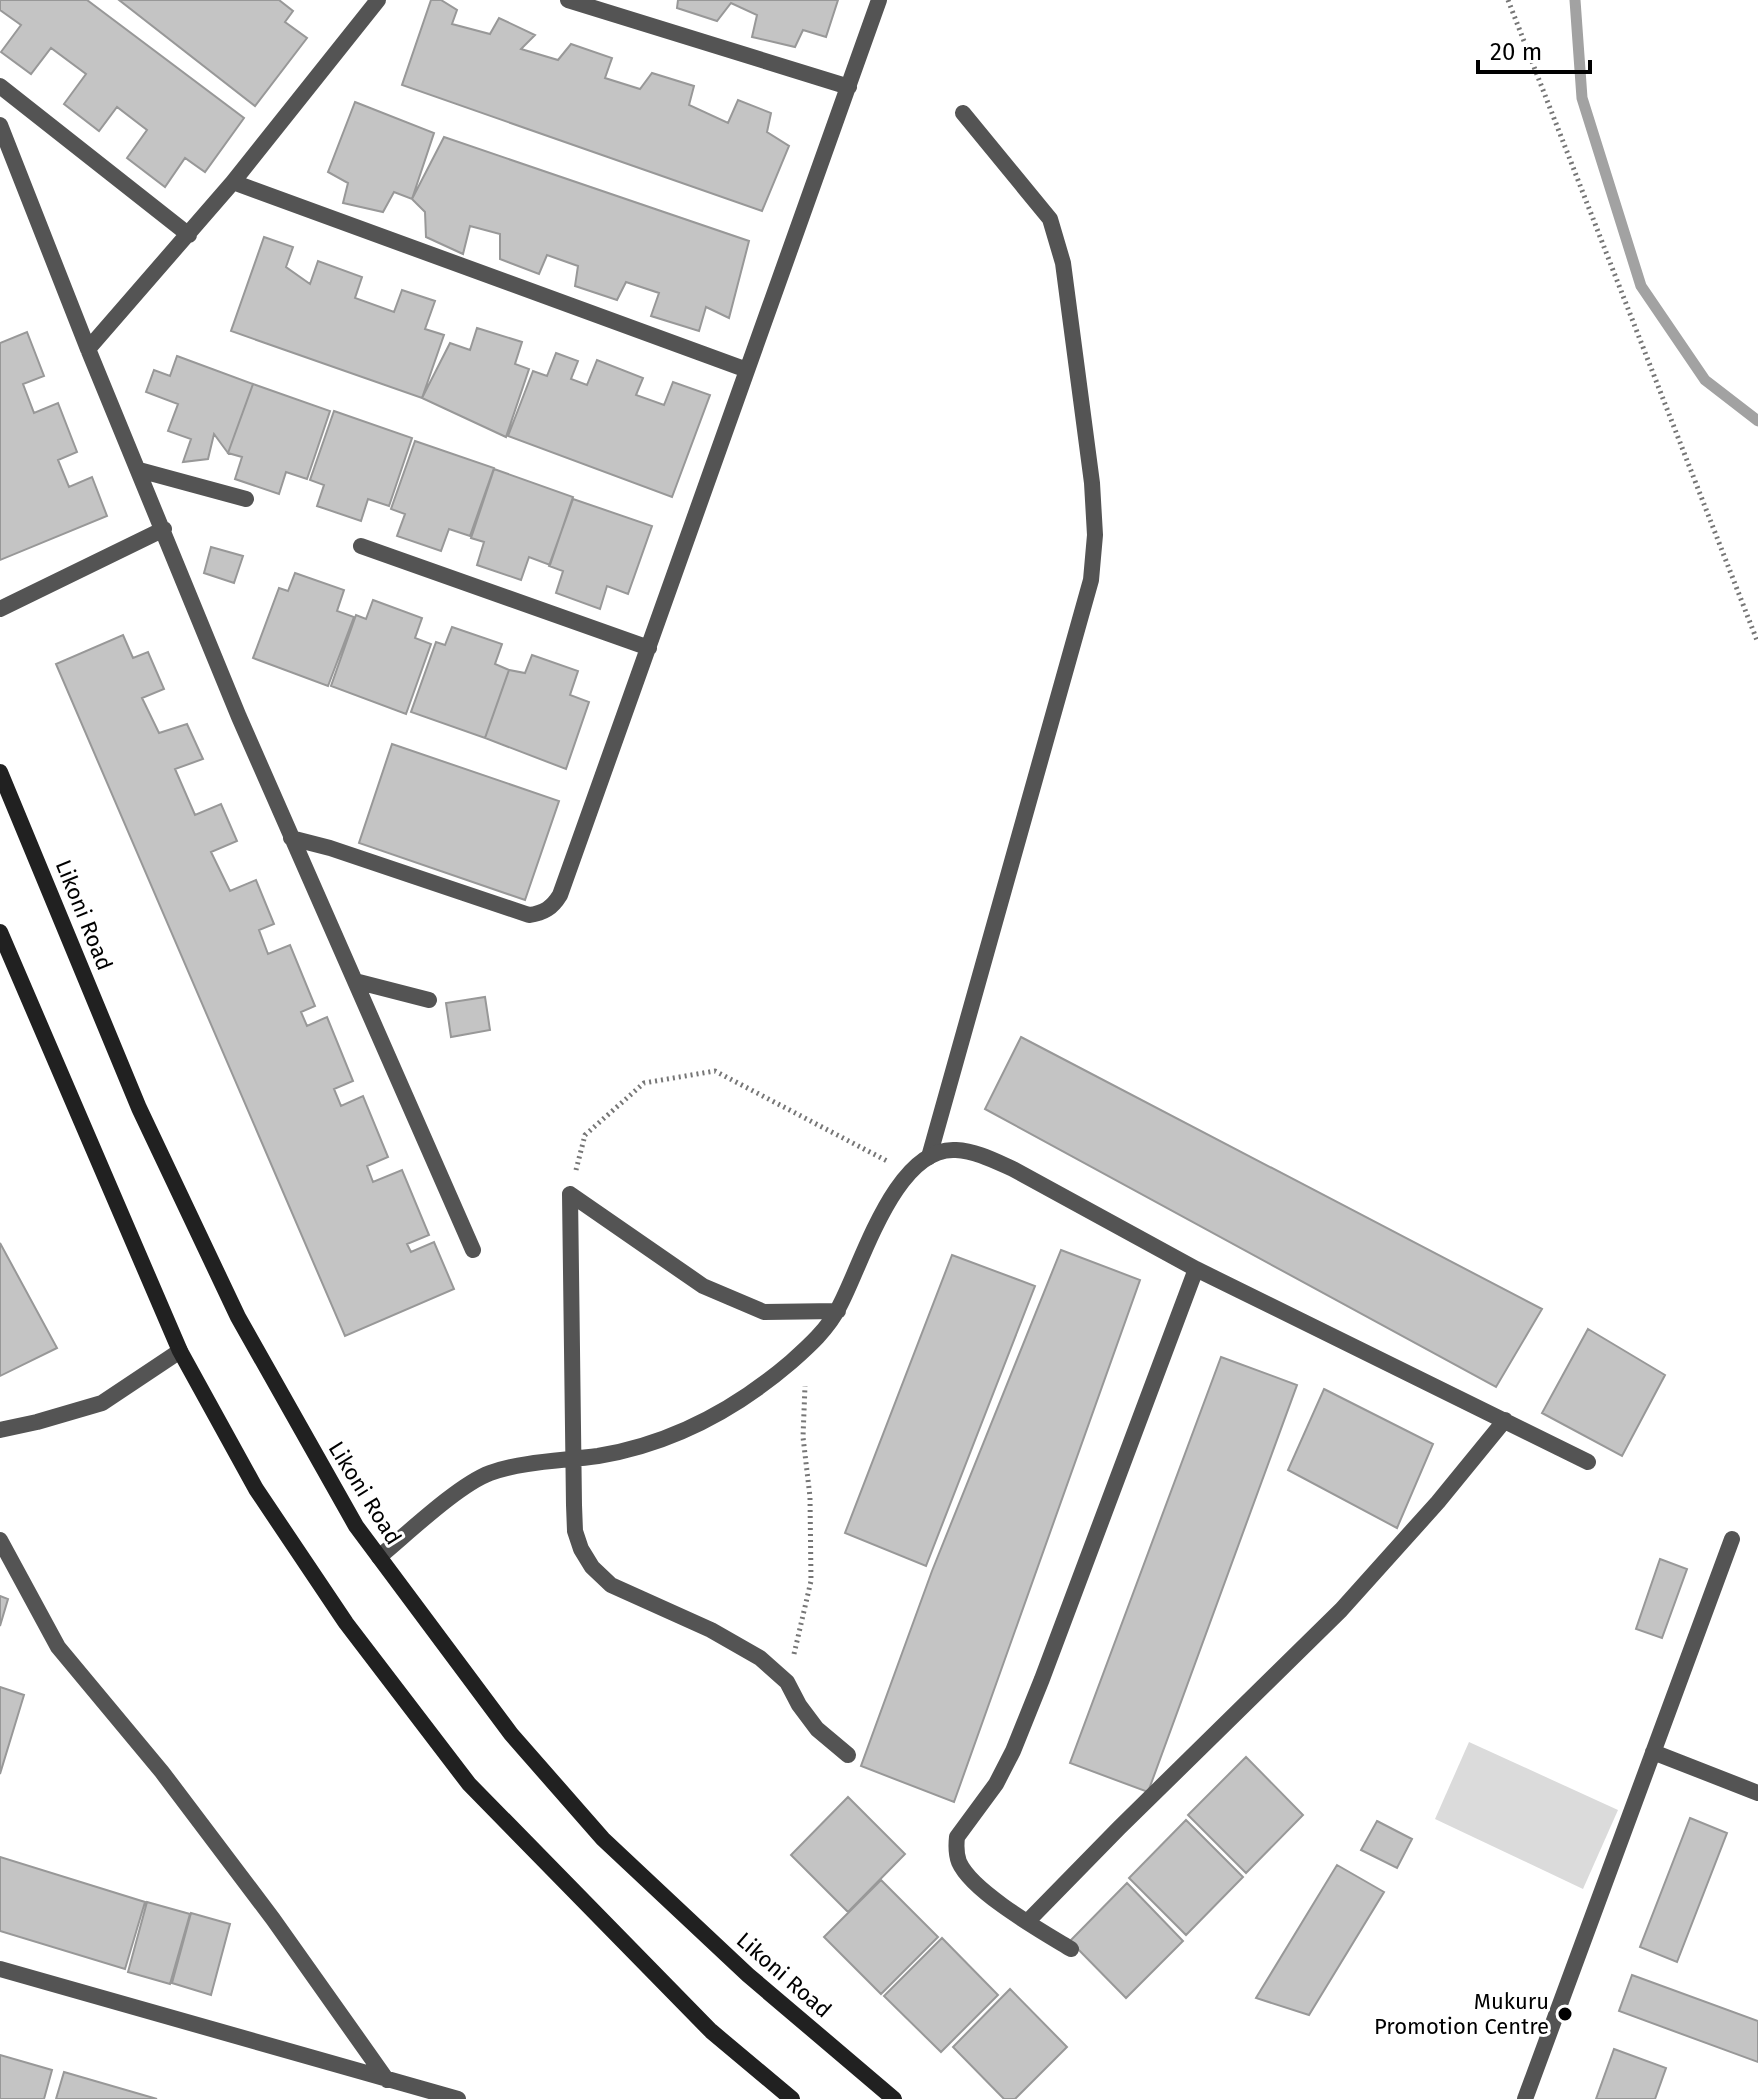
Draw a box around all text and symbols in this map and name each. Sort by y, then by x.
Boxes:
scale bar [1478,24,1590,74]
text: 20 m [1490,38,1542,66]
street label: Likoni Road [50,856,118,974]
street label: Likoni Road [323,1436,407,1550]
street label: Likoni Road [731,1927,837,2023]
place label: Mukuru Promotion Centre [1374,1988,1549,2040]
marker: Mukuru Promotion Centre [1556,2005,1574,2023]

